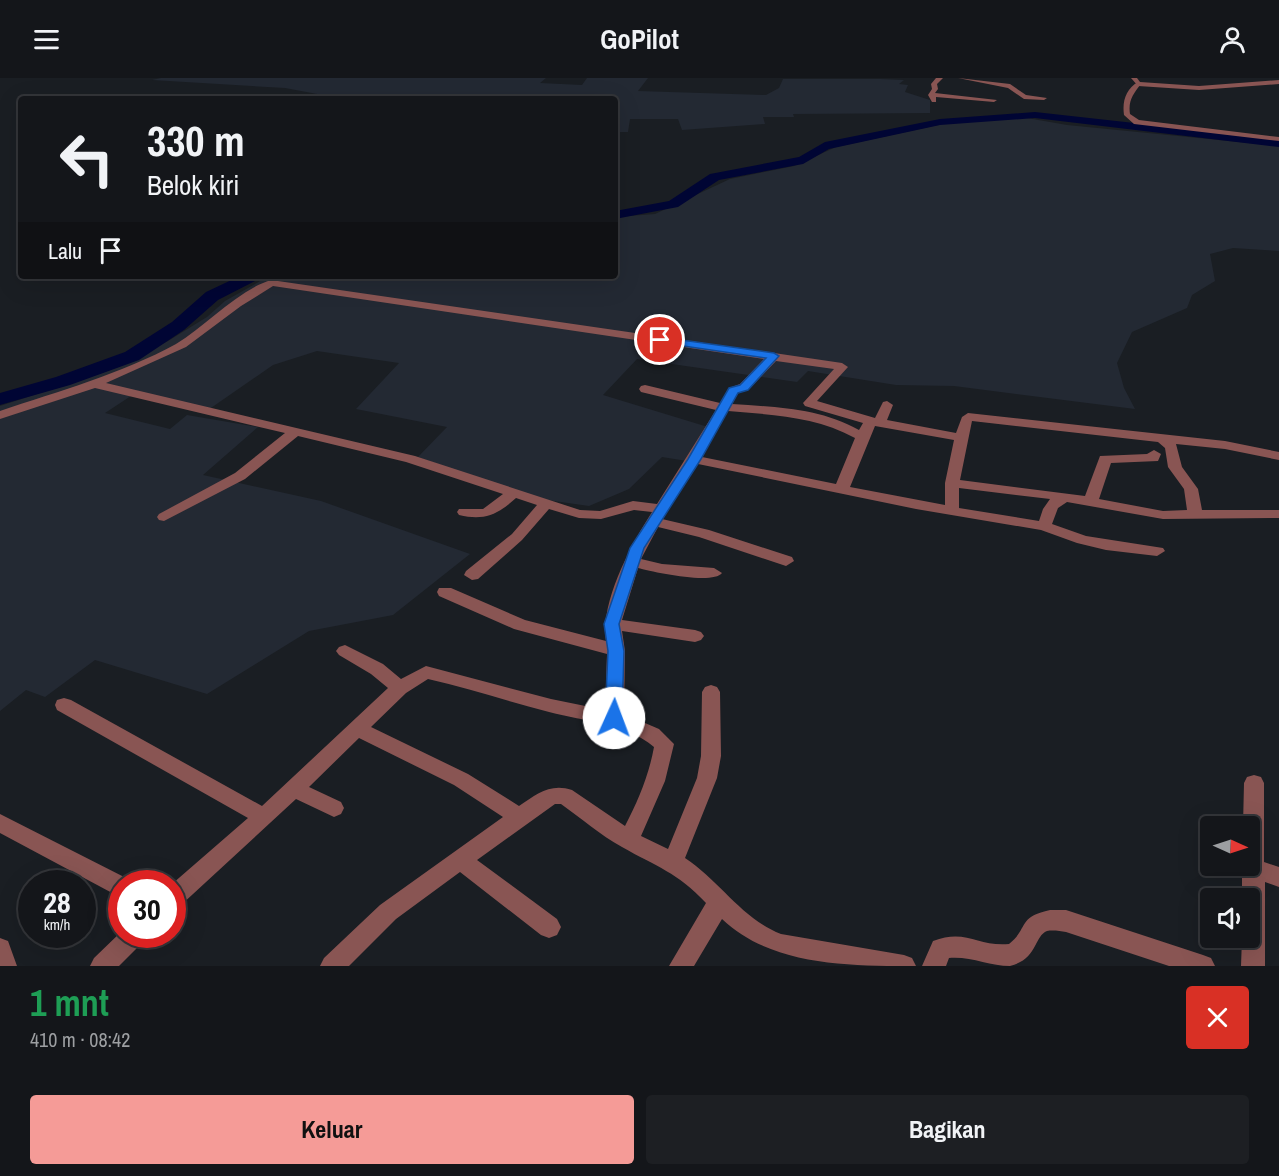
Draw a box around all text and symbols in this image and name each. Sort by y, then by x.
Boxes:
text: GoPilot [600,21,679,57]
icon: menu [30,23,63,56]
icon: person [1216,23,1249,56]
text: 330 m [147,113,245,169]
icon: left [48,120,126,198]
text: Belok kiri [147,167,239,203]
icon: arrive [94,234,127,267]
text: Lalu [48,236,82,266]
pin [634,314,685,365]
icon: arrive [643,323,676,356]
position arrow [582,686,646,750]
north arrow [1200,816,1260,876]
map controls [1200,816,1260,948]
speed limit sign: 30 [108,870,186,948]
text: 28 [43,882,71,922]
button: sound [1200,888,1260,948]
text: km/h [44,914,70,935]
text: 1 mnt [30,979,109,1027]
button: close [1186,986,1249,1049]
text: 410 m · 08:42 [30,1026,130,1053]
button: Keluar [30,1095,634,1164]
button: Bagikan [646,1095,1249,1164]

